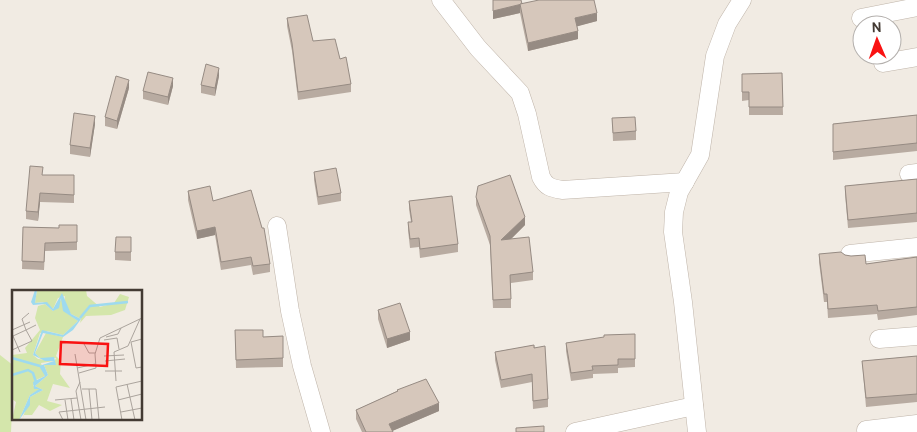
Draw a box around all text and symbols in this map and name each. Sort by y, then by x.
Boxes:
north arrow [852,15,902,65]
text: N [871,20,882,37]
inset map [12,290,142,420]

